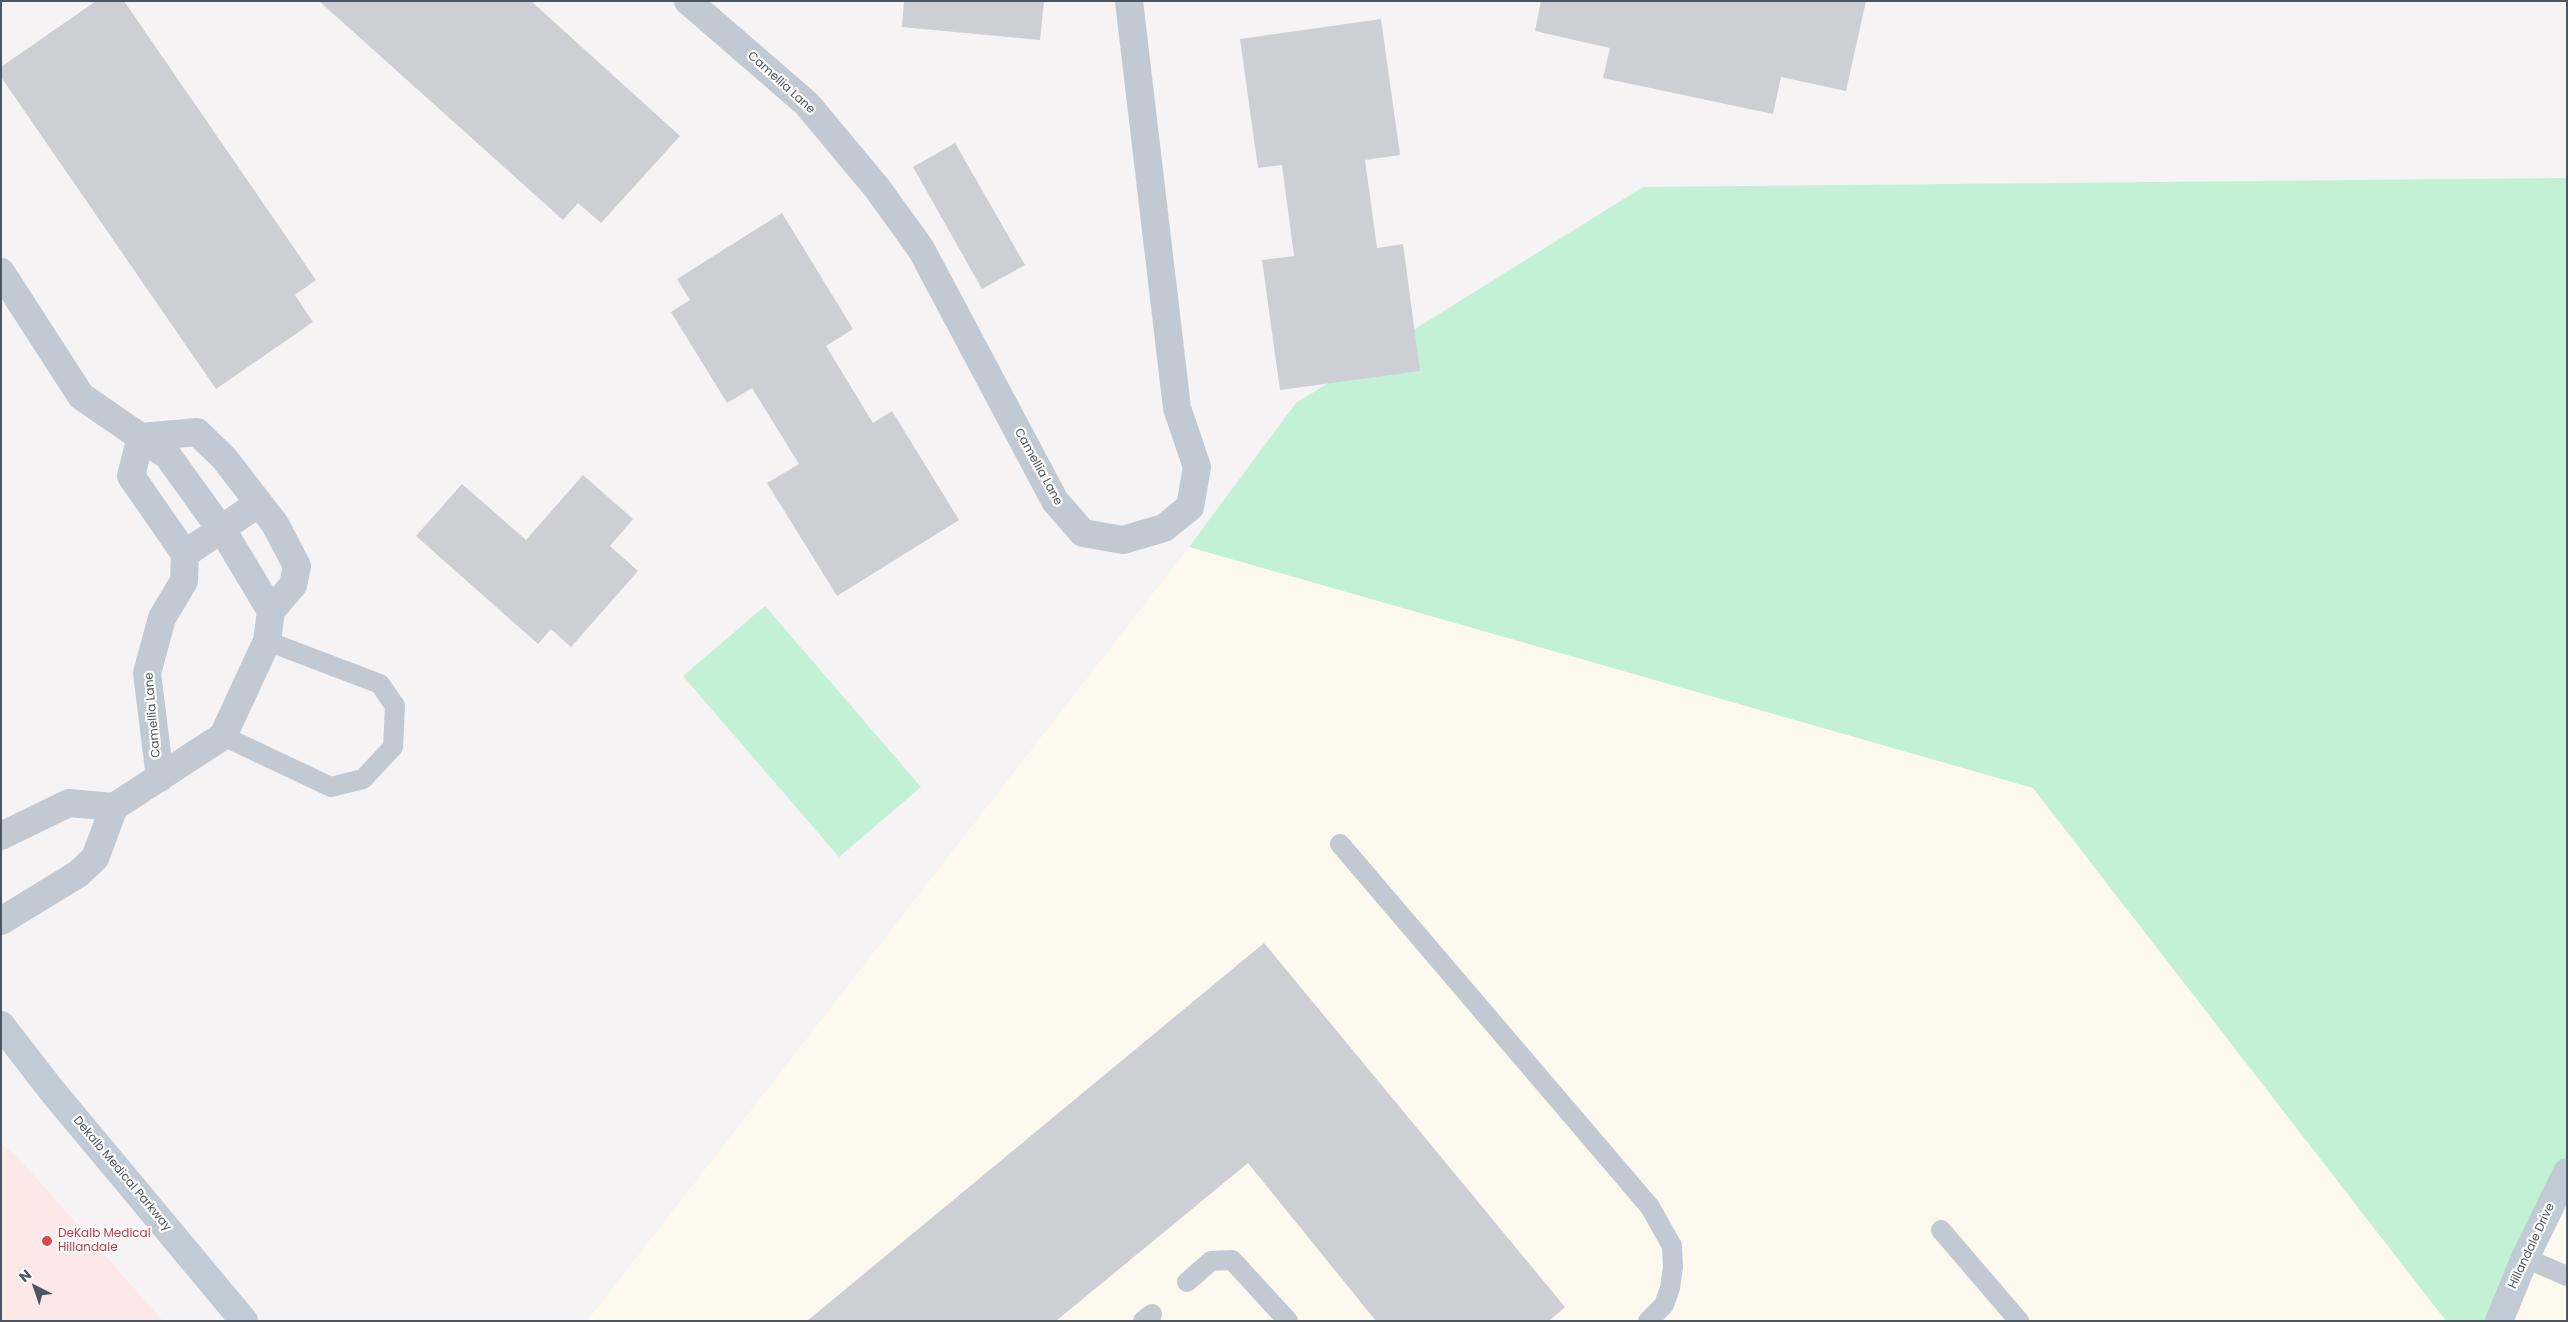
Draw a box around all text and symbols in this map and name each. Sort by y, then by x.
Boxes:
street label: Camellia Lane [744,49,818,117]
street label: Camellia Lane [1011,426,1065,508]
street label: Camellia Lane [142,672,164,758]
street label: Dekalb Medical Parkway [70,1114,174,1234]
street label: Hillandale Drive [2506,1201,2558,1291]
place label: DeKalb Medical Hillandale [58,1227,151,1255]
marker: DeKalb Medical Hillandale [40,1234,54,1248]
north arrow [10,1262,60,1312]
text: N [15,1265,36,1287]

